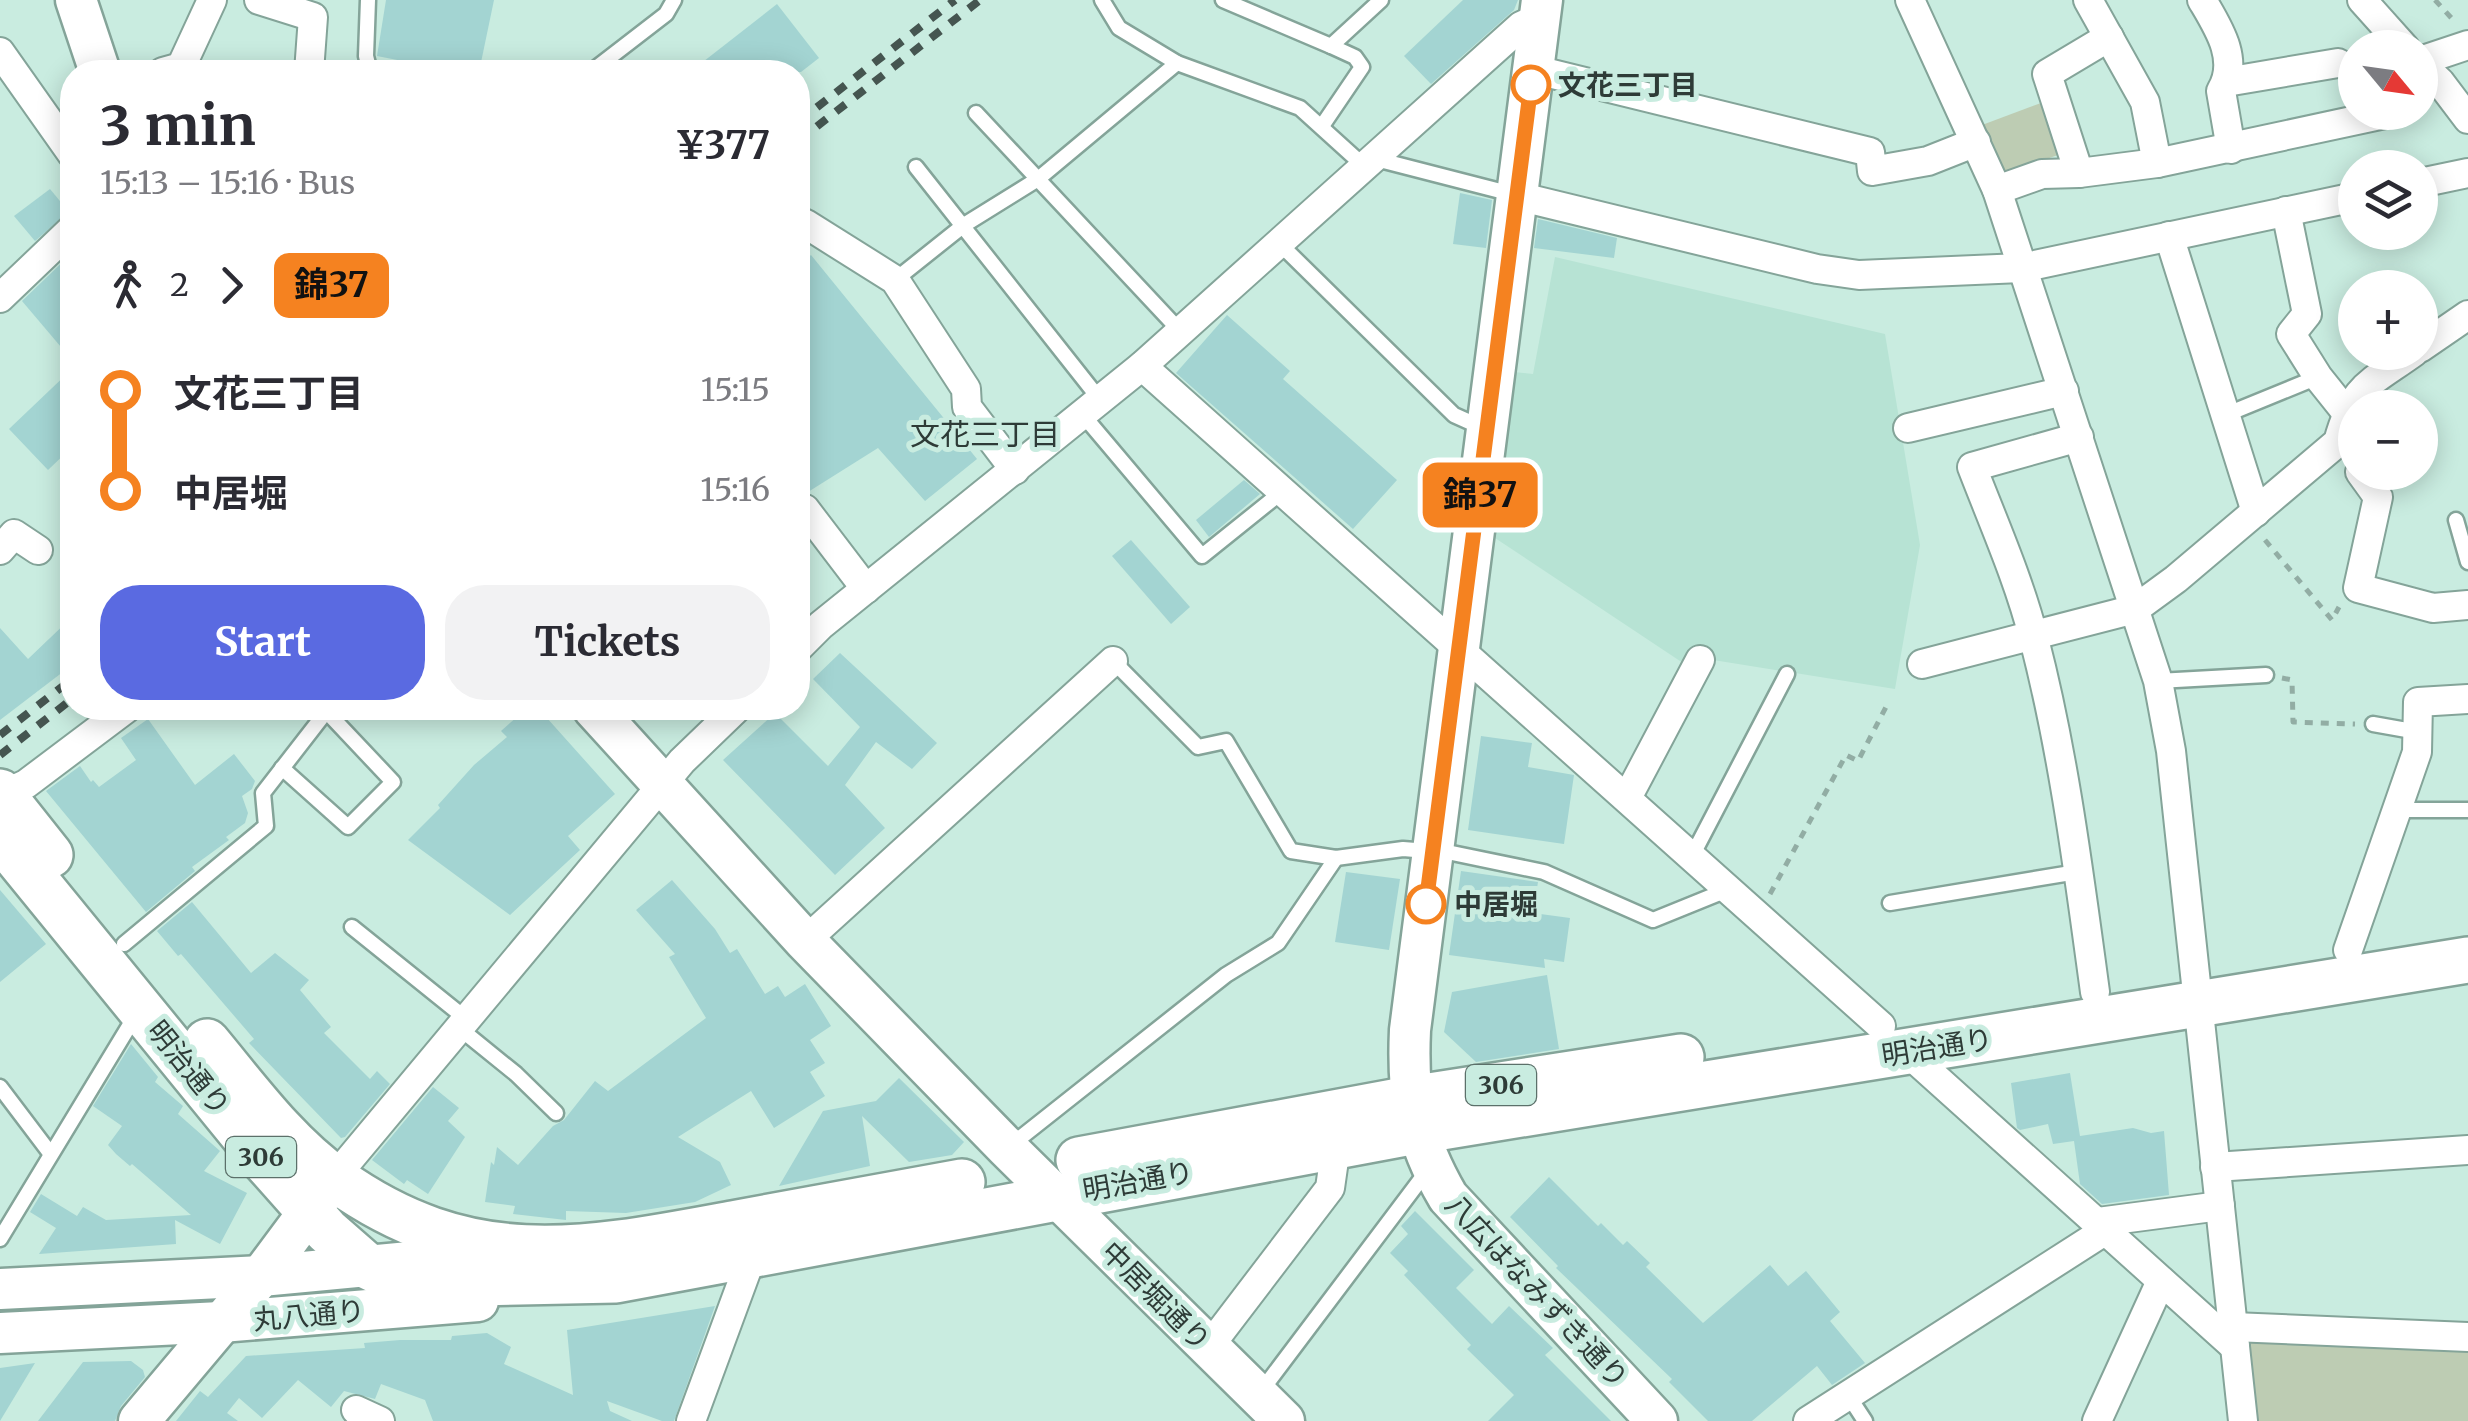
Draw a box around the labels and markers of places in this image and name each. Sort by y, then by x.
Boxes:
marker: 文花三丁目 [1512,66,1550,104]
place label: 文花三丁目 [1558,67,1698,103]
marker: 中居堀 [1407,885,1445,923]
place label: 中居堀 [1454,886,1538,922]

